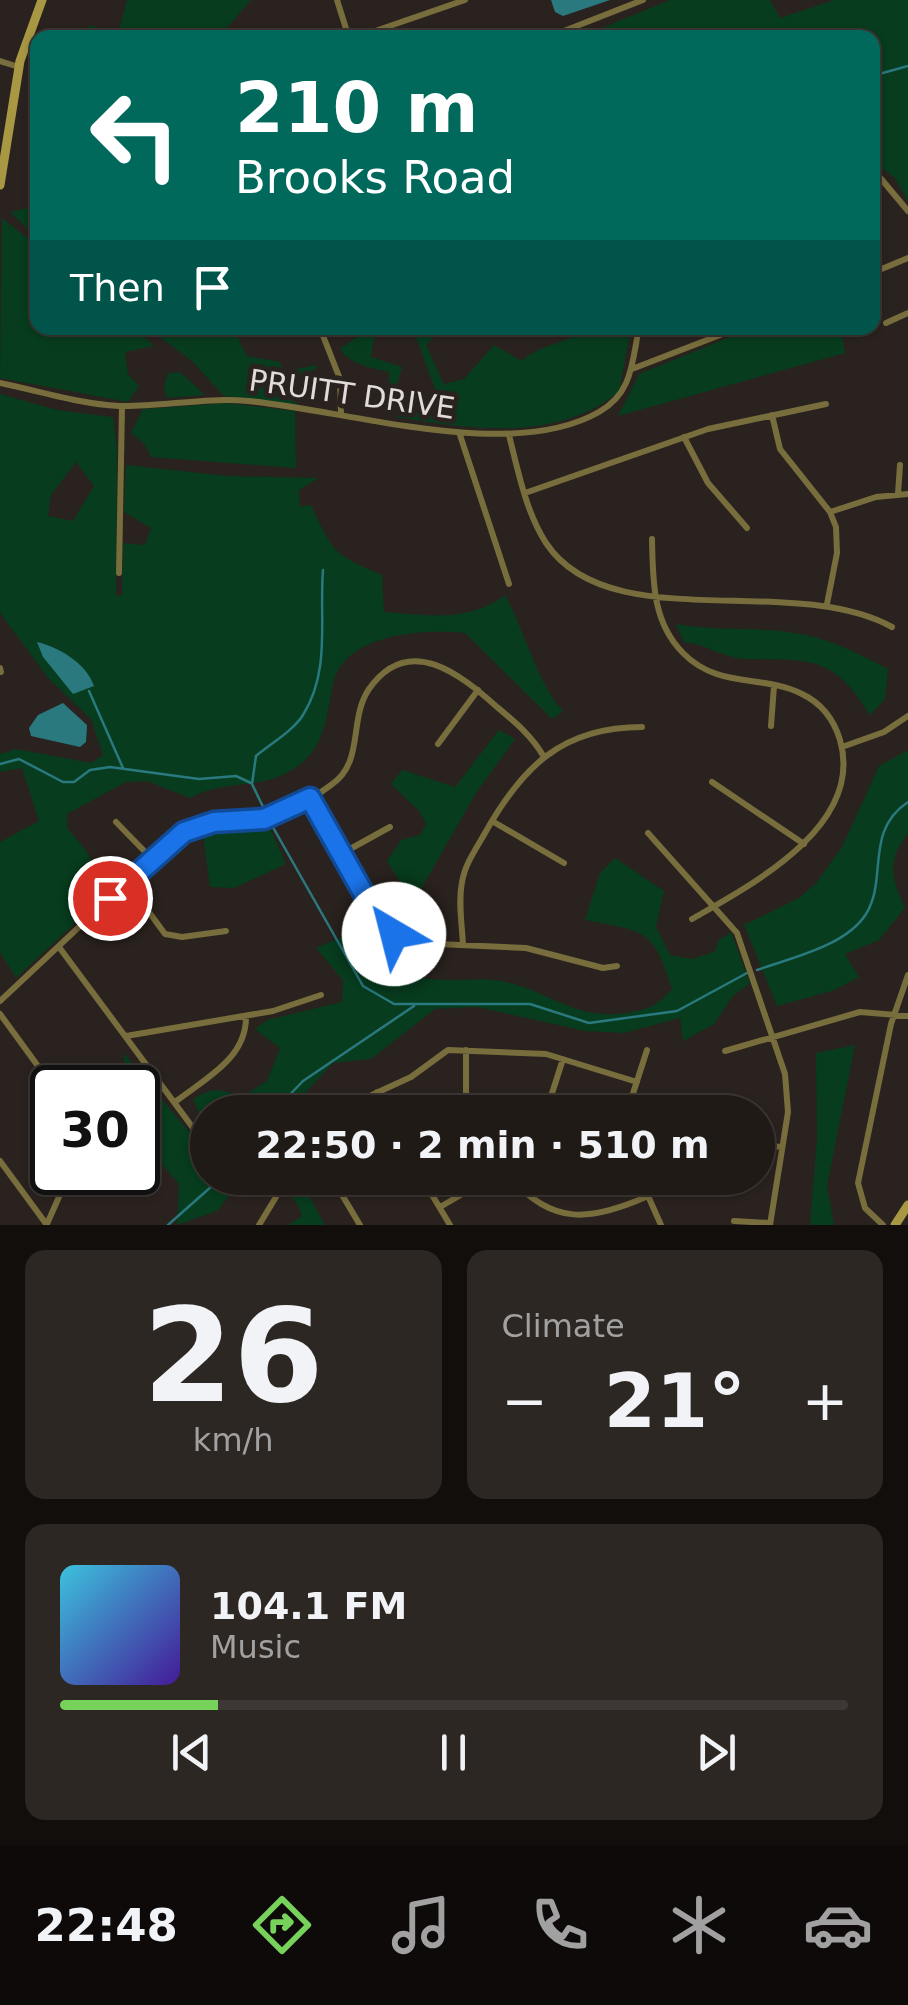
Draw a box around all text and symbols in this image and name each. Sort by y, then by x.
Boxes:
text: 210 m [235,67,478,149]
icon: left [70,70,200,200]
text: Brooks Road [235,151,515,204]
icon: arrive [185,260,240,315]
text: Then [70,266,165,310]
street label: PRUITT DRIVE [247,362,457,426]
pin [68,856,153,941]
icon: arrive [83,871,138,926]
position arrow [342,882,446,986]
speed limit sign: 30 [30,1065,160,1195]
text: 22:50 · 2 min · 510 m [255,1123,710,1167]
text: 26 [143,1280,324,1432]
text: Climate [502,1307,625,1345]
text: 21° [604,1357,746,1445]
text: − [502,1369,548,1433]
text: + [802,1369,848,1433]
text: km/h [193,1421,274,1459]
text: 104.1 FM [210,1584,407,1628]
text: Music [210,1628,301,1666]
icon: previous [164,1725,219,1780]
icon: pause [426,1725,481,1780]
icon: next [689,1725,744,1780]
icon: directions [247,1890,317,1960]
icon: music [386,1890,456,1960]
icon: phone [525,1890,595,1960]
icon: climate [664,1890,734,1960]
icon: car [803,1890,873,1960]
text: 22:48 [35,1899,178,1952]

